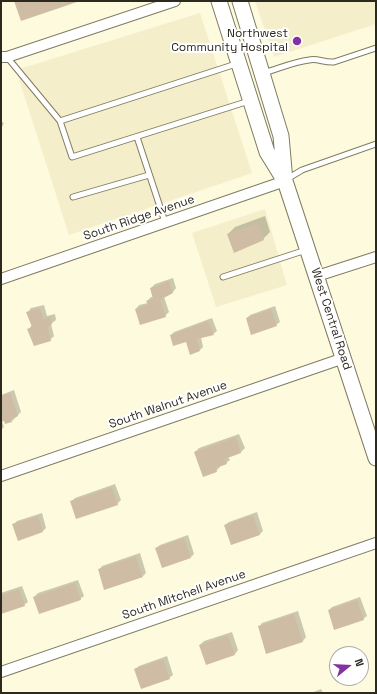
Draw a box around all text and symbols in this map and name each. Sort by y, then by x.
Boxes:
place label: Northwest Community Hospital [171,27,288,55]
marker: Northwest Community Hospital [291,35,303,47]
street label: South Ridge Avenue [82,192,196,244]
street label: West Central Road [308,266,354,372]
street label: South Walnut Avenue [107,378,229,432]
street label: South Mitchell Avenue [120,567,248,623]
north arrow [329,646,369,686]
text: N [352,657,367,668]

